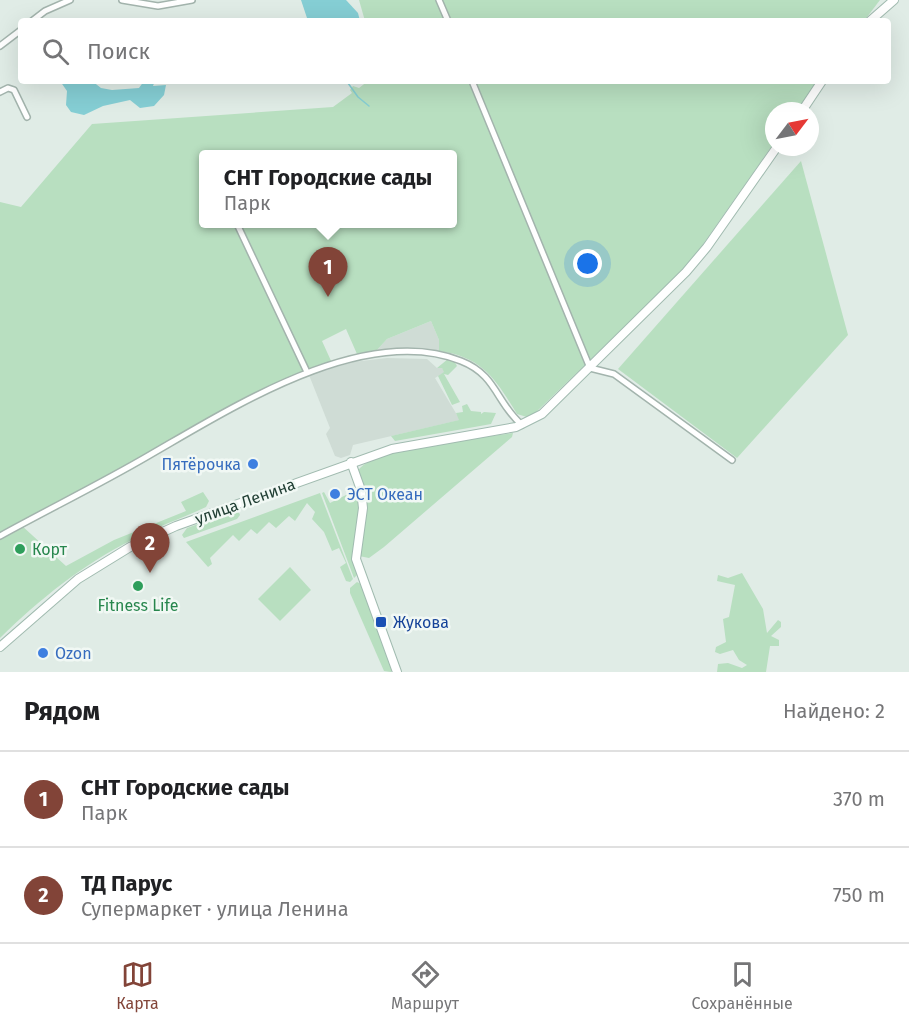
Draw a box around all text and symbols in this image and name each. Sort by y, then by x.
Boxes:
search box [18,18,891,84]
icon: search [39,35,72,68]
text: Поиск [87,38,150,65]
north arrow [765,102,819,156]
popup [199,150,457,228]
text: СНТ Городские сады [224,164,432,191]
text: Парк [224,191,270,215]
pin: 1 [308,248,348,297]
your location [573,249,602,278]
place label: Пятёрочка [161,455,241,474]
marker: Пятёрочка [246,457,260,471]
street label: улица Ленина [192,475,298,528]
place label: ЭСТ Океан [347,485,423,504]
marker: ЭСТ Океан [328,487,342,501]
pin: 2 [130,524,170,573]
place label: Корт [32,540,68,559]
marker: Корт [13,542,27,556]
marker: Fitness Life [131,579,145,593]
place label: Fitness Life [97,596,179,615]
place label: Жукова [393,613,449,632]
marker: Жукова [374,615,388,629]
place label: Ozon [55,644,92,663]
marker: Ozon [36,646,50,660]
text: Рядом [24,696,100,727]
text: Найдено: 2 [783,699,885,723]
text: СНТ Городские сады [81,774,289,801]
text: 1 [39,787,48,811]
text: 370 m [833,787,885,811]
text: Парк [81,801,128,825]
text: ТД Парус [81,870,172,897]
text: 2 [38,883,49,907]
text: 750 m [833,883,885,907]
text: Супермаркет · улица Ленина [81,897,349,921]
tab: Карта [116,958,159,1013]
tab: Маршрут [391,958,459,1013]
tab: Сохранённые [691,958,793,1013]

